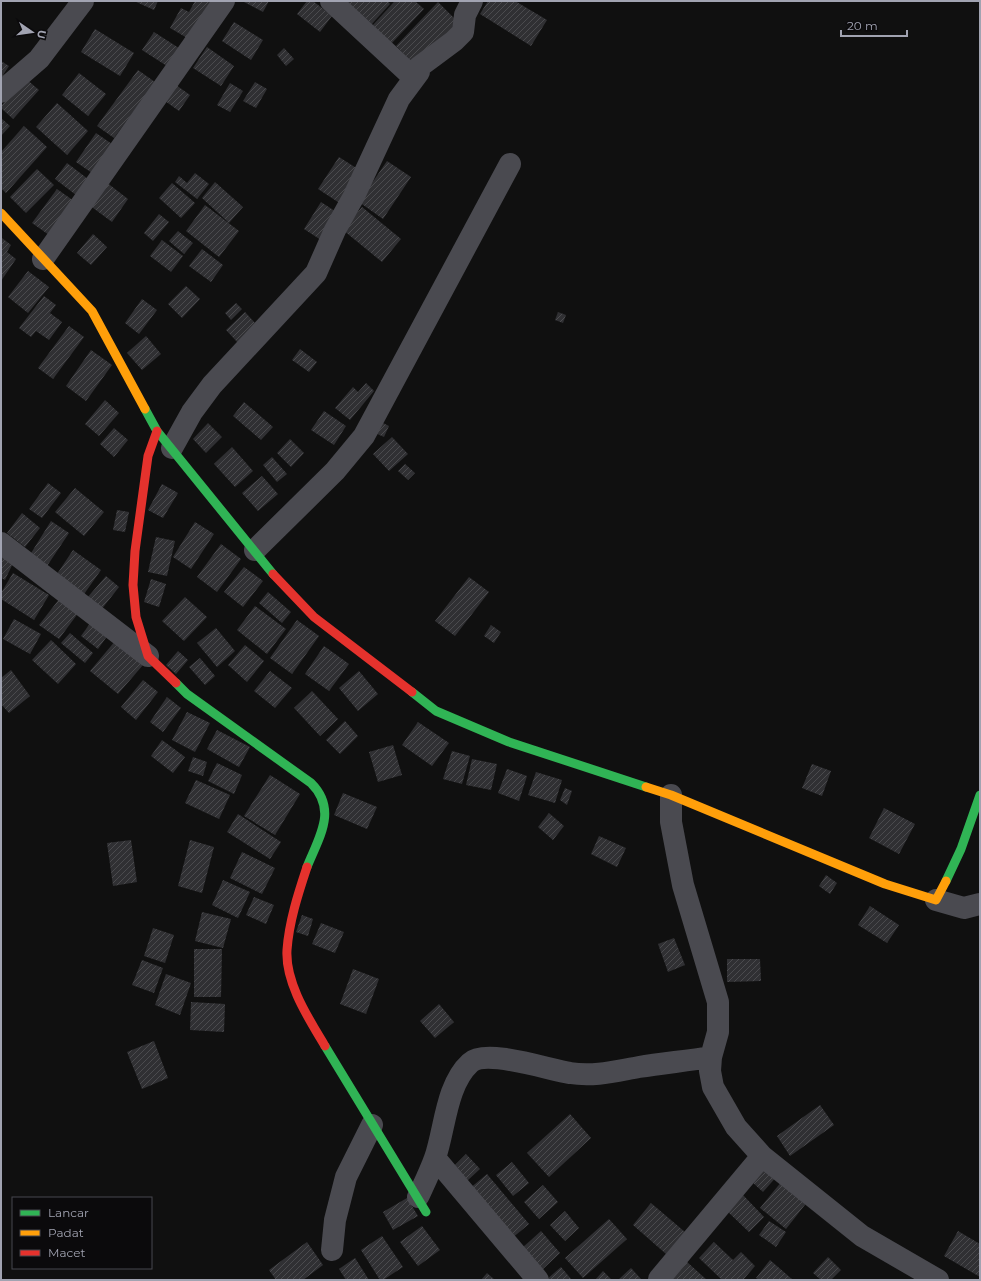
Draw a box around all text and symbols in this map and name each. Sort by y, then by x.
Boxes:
north arrow [12,12,52,52]
scale bar [841,12,907,38]
text: 20 m [847,18,878,33]
text: U [34,28,50,40]
legend [12,1197,152,1269]
text: Lancar [48,1205,89,1220]
text: Padat [48,1225,84,1240]
text: Macet [48,1245,85,1260]

